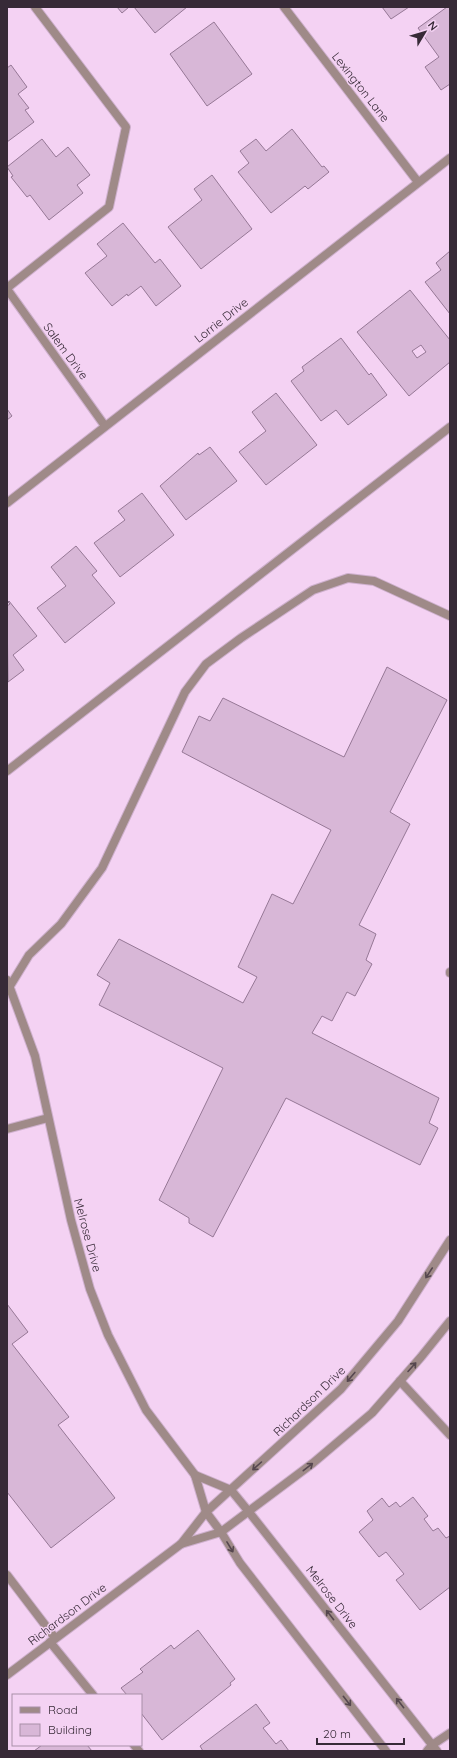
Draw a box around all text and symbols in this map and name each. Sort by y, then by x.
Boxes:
north arrow [405,12,445,52]
text: N [425,18,441,33]
street label: Lexington Lane [329,49,393,125]
street label: Lorrie Drive [191,294,251,346]
street label: Salem Drive [40,320,92,382]
street label: Melrose Drive [71,1197,105,1274]
one-way arrow [425,1267,433,1279]
one-way arrow [408,1362,417,1373]
street label: Richardson Drive [270,1363,348,1439]
one-way arrow [347,1371,356,1382]
one-way arrow [252,1461,262,1471]
one-way arrow [303,1462,314,1471]
one-way arrow [227,1541,235,1553]
street label: Melrose Drive [303,1563,361,1632]
street label: Richardson Drive [25,1579,109,1648]
one-way arrow [326,1609,335,1620]
legend [12,1694,142,1746]
one-way arrow [343,1696,352,1707]
one-way arrow [395,1698,404,1709]
text: Road [48,1702,78,1717]
scale bar [317,1720,404,1746]
text: Building [48,1722,92,1737]
text: 20 m [323,1726,351,1741]

